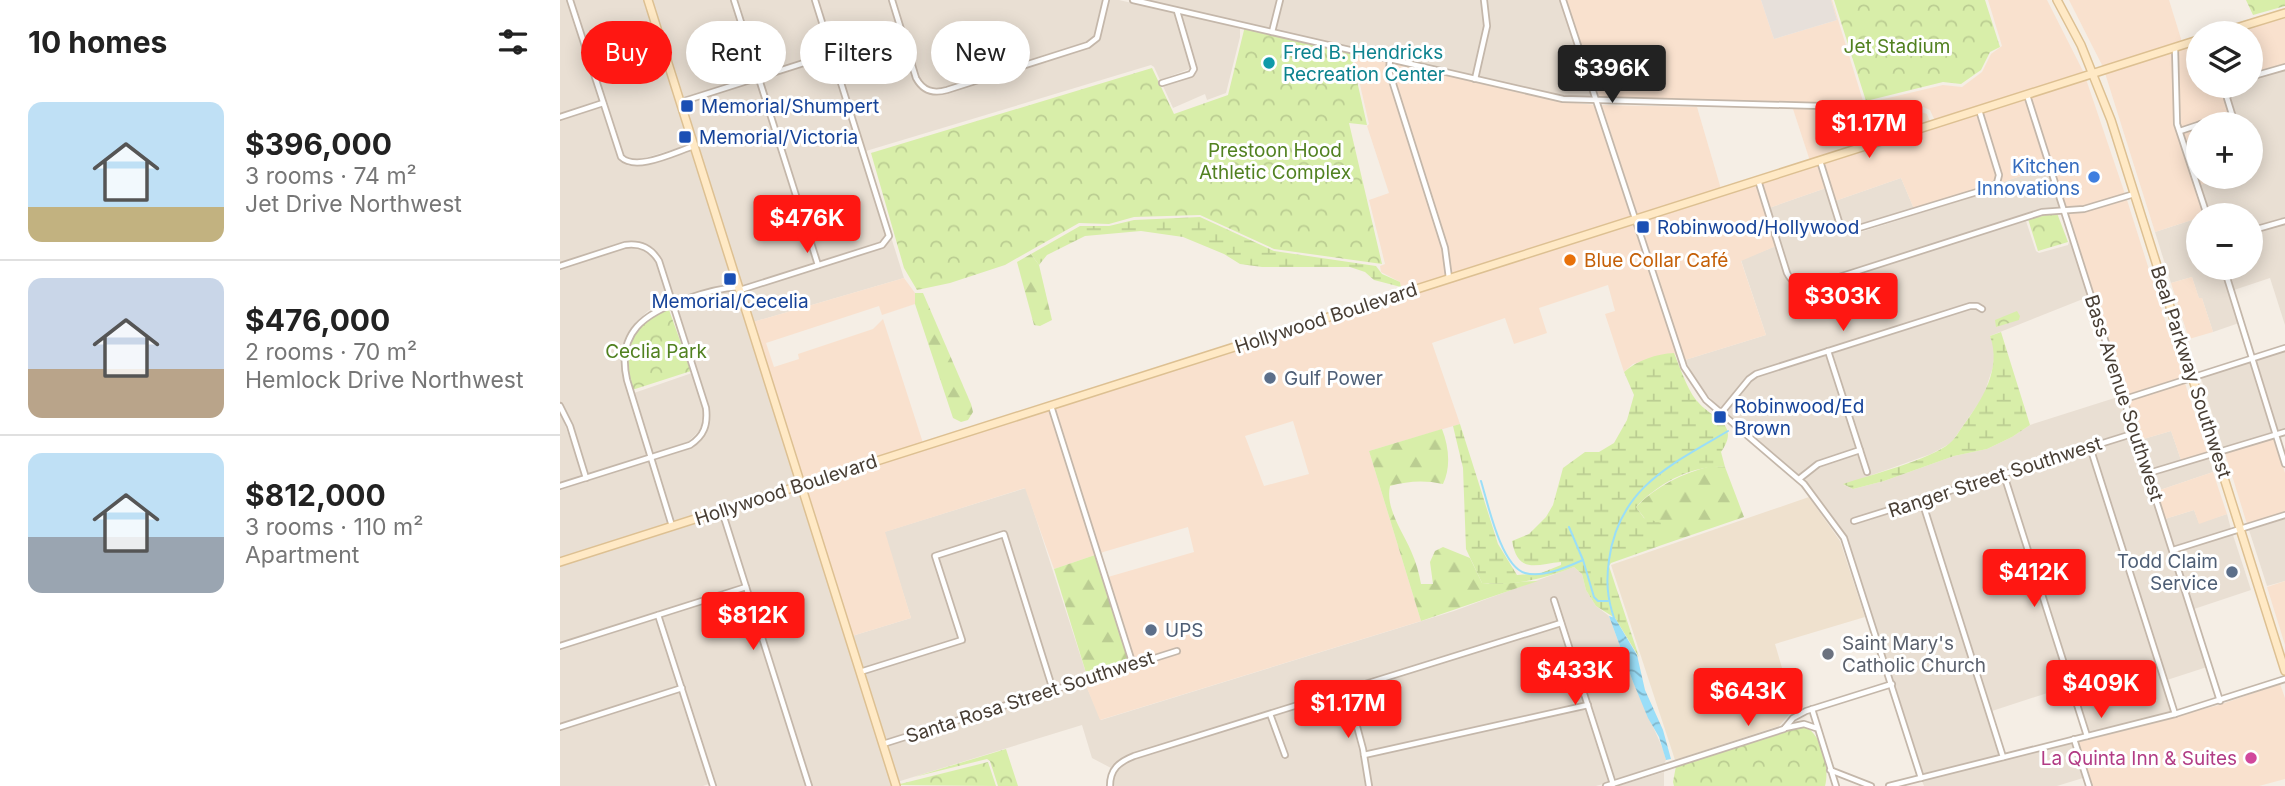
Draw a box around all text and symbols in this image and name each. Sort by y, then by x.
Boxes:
chip: Buy [581,21,672,84]
chip: Rent [686,21,786,84]
chip: Filters [800,21,917,84]
chip: New [931,21,1030,84]
map controls [2186,21,2263,280]
button: layers [2186,21,2263,98]
icon: filters [494,23,532,61]
text: 10 homes [28,24,167,60]
park label: Jet Stadium [1844,35,1950,58]
place label: Fred B. Hendricks Recreation Center [1283,41,1445,86]
pin: $396K [1563,46,1661,105]
text: $396K [1574,54,1650,82]
marker: Fred B. Hendricks Recreation Center [1261,55,1277,71]
place label: Memorial/Shumpert [701,95,879,118]
marker: Memorial/Shumpert [679,98,695,114]
pin: $1.17M [1812,100,1926,160]
text: $1.17M [1831,109,1907,137]
button: + [2186,112,2263,189]
text: $396,000 [245,126,392,162]
place label: Memorial/Victoria [699,126,858,149]
marker: Memorial/Victoria [677,129,693,145]
icon: home [84,130,168,214]
park label: Prestoon Hood Athletic Complex [1199,139,1351,184]
place label: Kitchen Innovations [1977,155,2080,200]
text: 3 rooms · 74 m² [245,162,417,190]
marker: Kitchen Innovations [2086,169,2102,185]
text: Jet Drive Northwest [245,190,462,218]
pin: $476K [758,196,856,255]
button: − [2186,203,2263,280]
text: $476K [769,204,845,232]
place label: Robinwood/Hollywood [1657,216,1859,239]
marker: Robinwood/Hollywood [1635,219,1651,235]
place label: Blue Collar Café [1584,249,1728,272]
marker: Blue Collar Café [1562,252,1578,268]
street label: Beal Parkway Southwest [2146,263,2236,481]
marker: Memorial/Cecelia [722,271,738,287]
pin: $303K [1794,274,1892,333]
street label: Hollywood Boulevard [1232,278,1420,358]
text: $303K [1805,282,1881,310]
place label: Memorial/Cecelia [651,290,809,313]
street label: Bass Avenue Southwest [2080,292,2168,504]
text: $476,000 [245,302,390,338]
icon: home [84,306,168,390]
text: 2 rooms · 70 m² [245,338,417,366]
park label: Ceclia Park [605,340,707,363]
text: Hemlock Drive Northwest [245,366,524,394]
place label: Gulf Power [1284,367,1383,390]
marker: Gulf Power [1262,370,1278,386]
place label: Robinwood/Ed Brown [1734,395,1864,440]
marker: Robinwood/Ed Brown [1712,409,1728,425]
street label: Ranger Street Southwest [1885,432,2105,522]
street label: Hollywood Boulevard [692,450,880,530]
text: $812,000 [245,477,386,513]
icon: home [84,481,168,565]
text: 3 rooms · 110 m² [245,513,423,541]
text: Apartment [245,541,359,569]
pin: $412K [1985,550,2083,609]
place label: Todd Claim Service [2117,550,2218,595]
text: $412K [1999,558,2069,586]
marker: Todd Claim Service [2224,564,2240,580]
pin: $812K [704,592,802,652]
text: $812K [718,601,788,629]
place label: UPS [1165,619,1203,642]
marker: UPS [1143,622,1159,638]
place label: Saint Mary's Catholic Church [1842,632,1986,677]
street label: Santa Rosa Street Southwest [903,646,1157,748]
marker: Saint Mary's Catholic Church [1820,646,1836,662]
pin: $433K [1526,648,1624,707]
text: $433K [1537,656,1613,684]
pin: $409K [2052,660,2150,720]
pin: $643K [1699,668,1797,728]
text: $409K [2062,669,2140,697]
text: $643K [1710,677,1786,705]
pin: $1.17M [1291,680,1405,740]
text: $1.17M [1310,689,1386,717]
place label: La Quinta Inn & Suites [2041,747,2237,770]
marker: La Quinta Inn & Suites [2243,750,2259,766]

